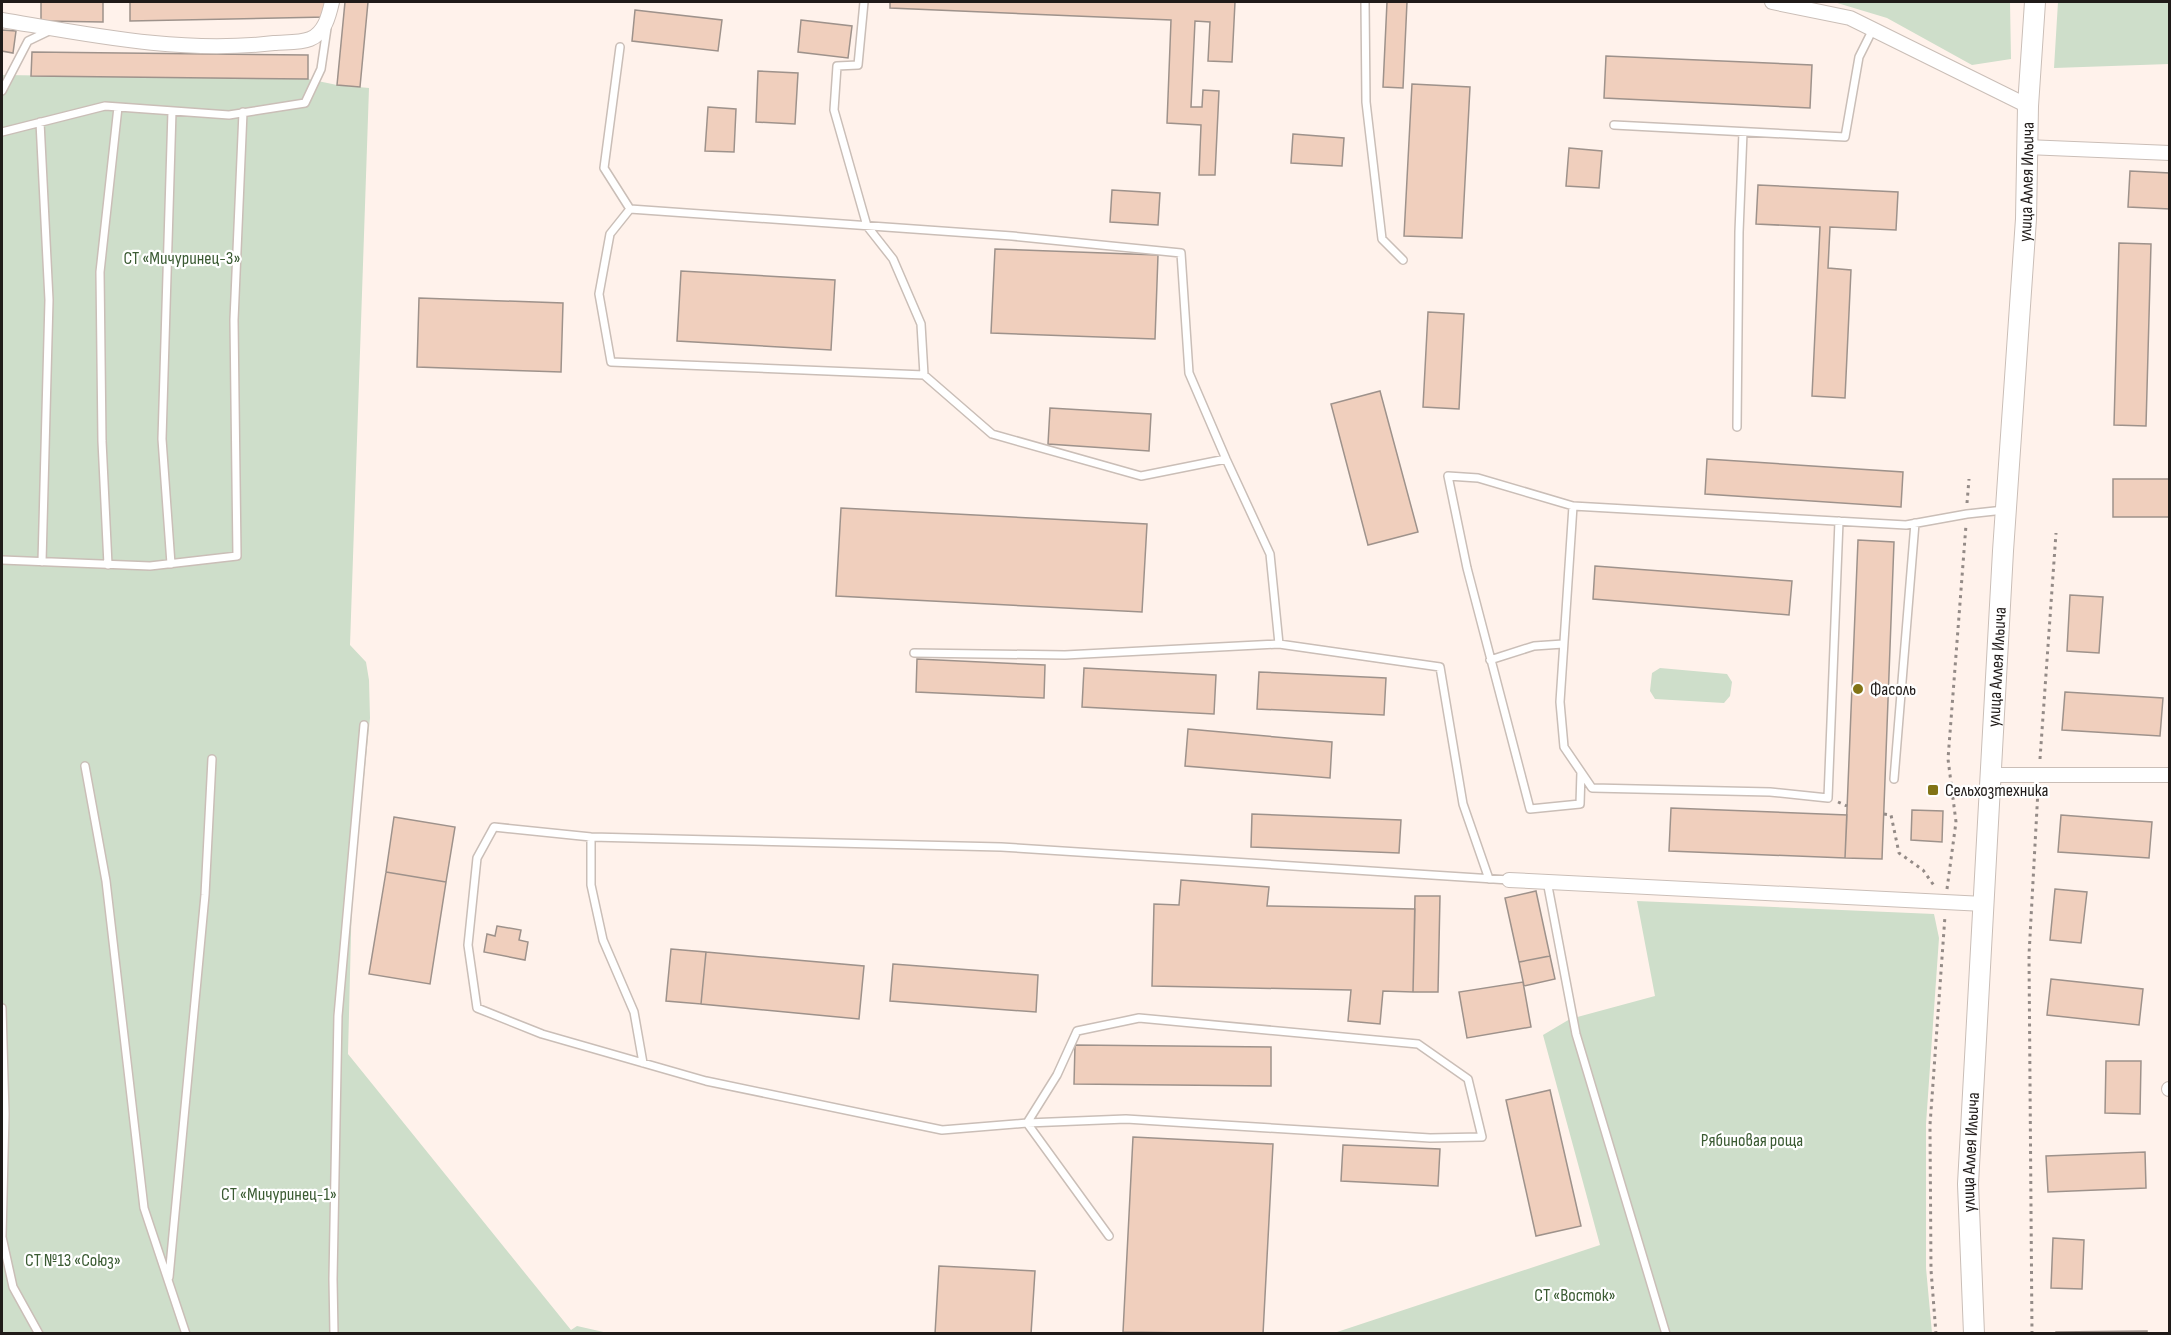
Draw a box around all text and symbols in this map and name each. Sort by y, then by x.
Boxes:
street label: улица Аллея Ильича [2014,122,2039,243]
park label: СТ «Мичуринец-3» [123,248,241,269]
street label: улица Аллея Ильича [1983,606,2011,727]
place label: Фасоль [1870,679,1916,700]
marker: Фасоль [1851,682,1865,696]
place label: Сельхозтехника [1945,780,2048,801]
marker: Сельхозтехника [1926,783,1940,797]
street label: улица Аллея Ильича [1958,1092,1984,1213]
park label: Рябиновая роща [1701,1130,1803,1151]
park label: СТ «Мичуринец-1» [221,1184,337,1205]
park label: СТ №13 «Союз» [25,1250,121,1271]
park label: СТ «Восток» [1534,1285,1616,1306]

